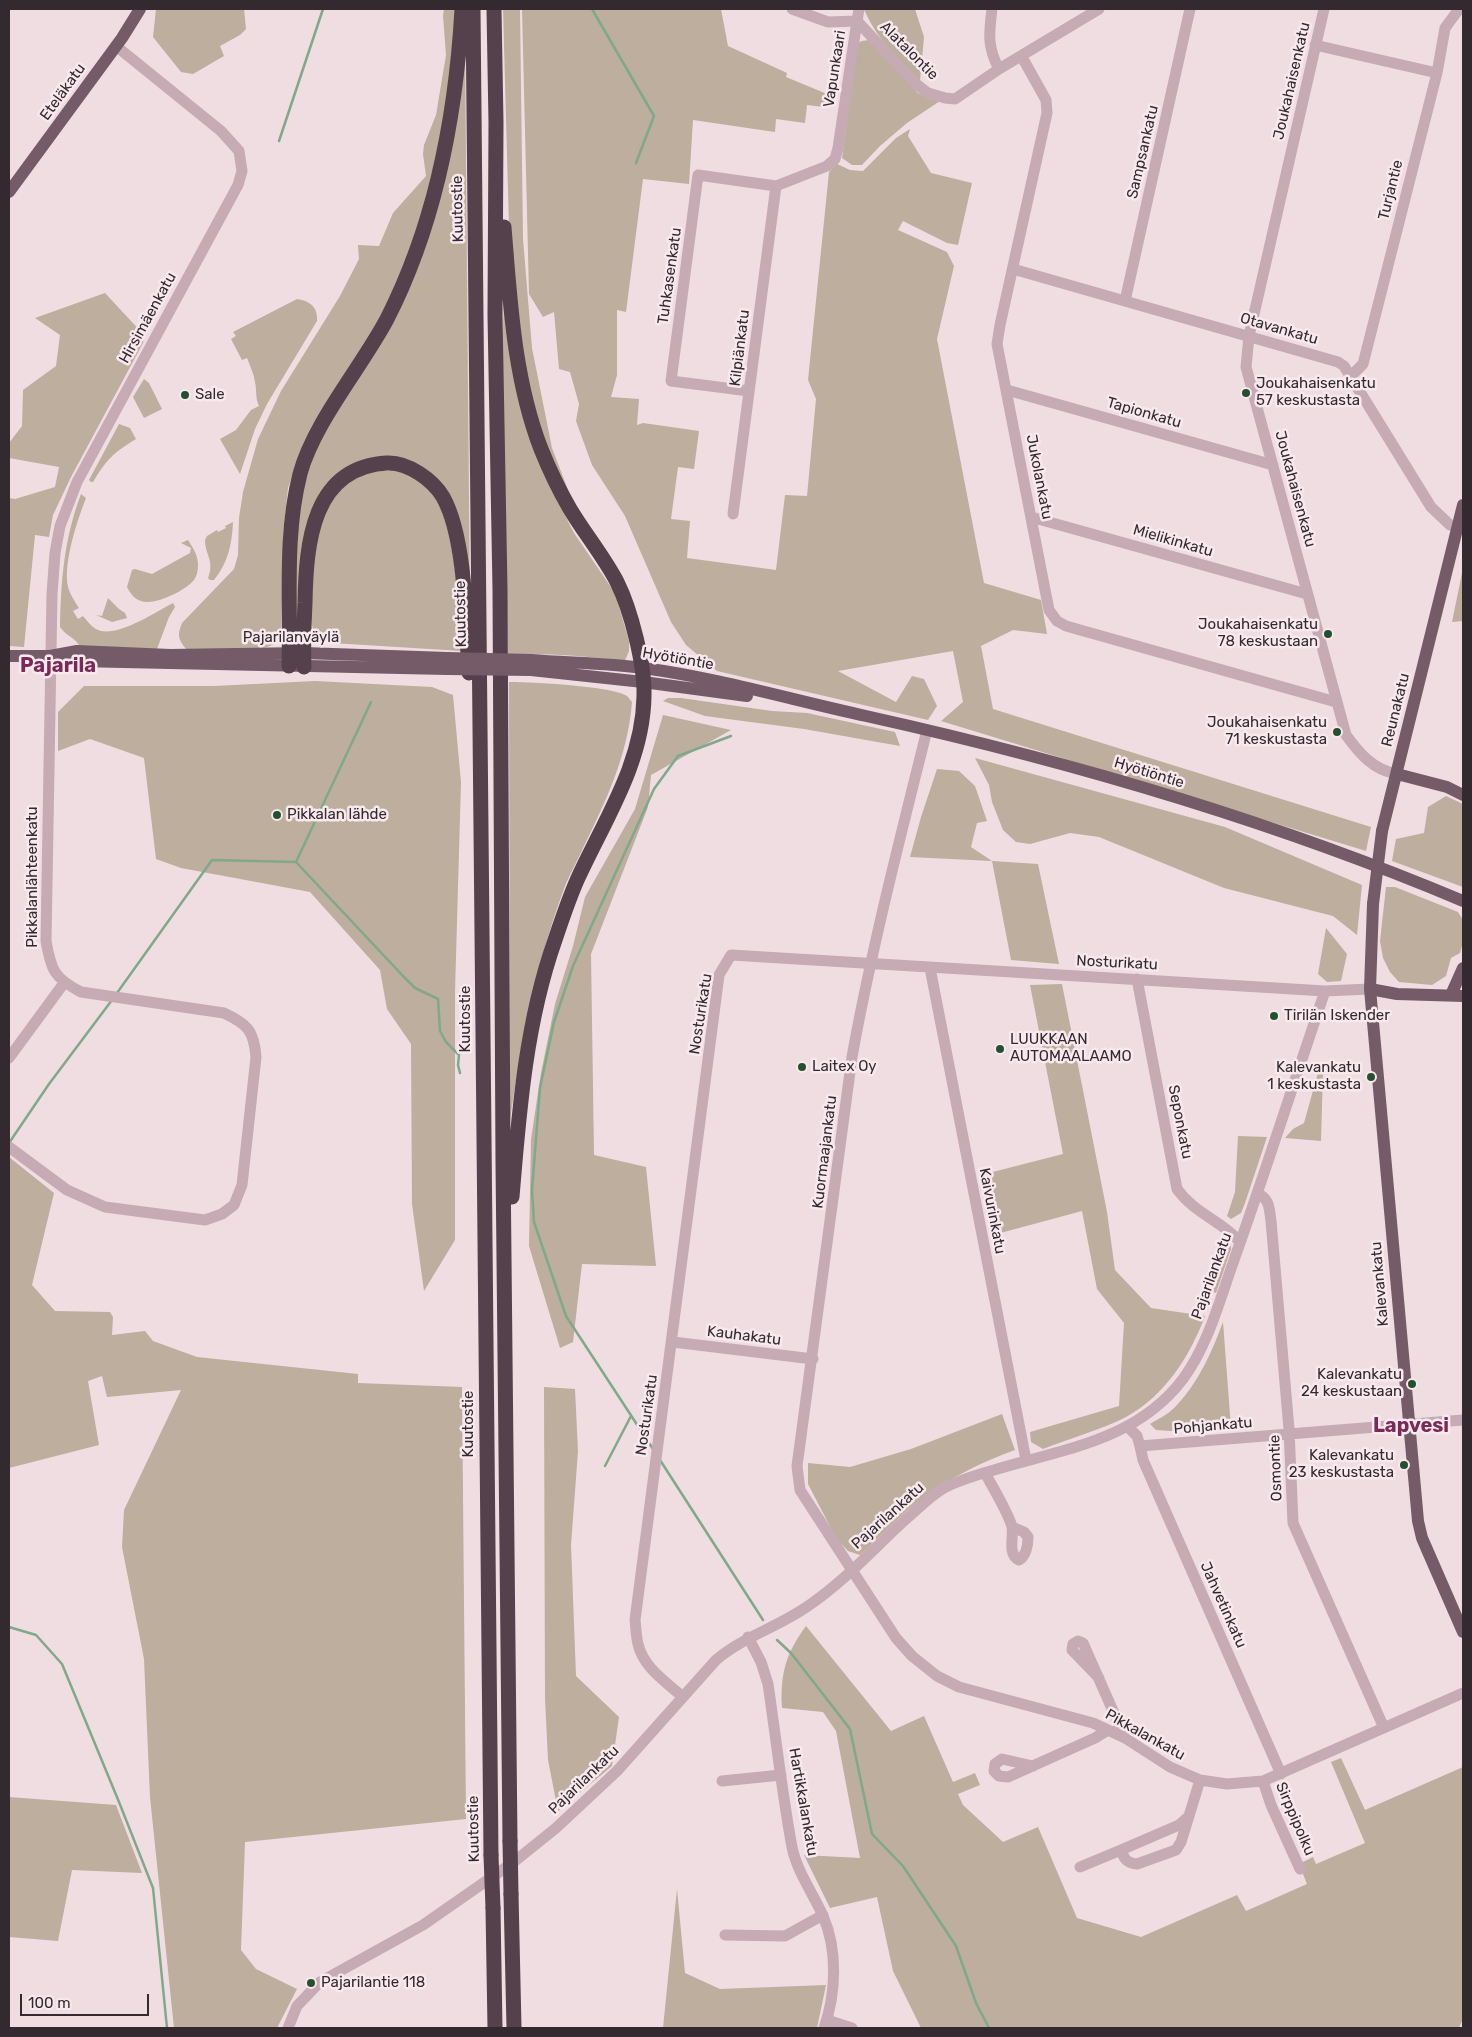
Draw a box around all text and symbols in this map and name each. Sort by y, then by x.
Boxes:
street label: Alatalontie [876,18,942,84]
street label: Joukahaisenkatu [1270,21,1314,141]
street label: Vapunkaari [820,29,850,109]
street label: Eteläkatu [36,60,90,124]
street label: Sampsankatu [1123,103,1163,201]
street label: Turjantie [1375,158,1407,222]
street label: Kuutostie [448,175,468,243]
street label: Tuhkasenkatu [654,227,686,325]
street label: Hirsimäenkatu [116,269,180,367]
street label: Kilpiänkatu [726,309,754,387]
street label: Otavankatu [1238,309,1320,349]
place label: Joukahaisenkatu 57 keskustasta [1256,375,1376,410]
place label: Sale [195,386,225,404]
marker: Joukahaisenkatu 57 keskustasta [1240,387,1252,399]
marker: Sale [179,389,191,401]
street label: Tapionkatu [1105,394,1183,432]
street label: Joukahaisenkatu [1271,429,1319,549]
street label: Jukolankatu [1022,433,1056,521]
street label: Mielikinkatu [1131,521,1215,561]
street label: Kuutostie [451,580,471,648]
place label: Joukahaisenkatu 78 keskustaan [1198,616,1318,651]
marker: Joukahaisenkatu 78 keskustaan [1322,628,1334,640]
street label: Pajarilanväylä [243,629,339,647]
street label: Hyötiöntie [641,644,715,674]
district label: Pajarila [20,654,96,678]
street label: Reunakatu [1378,671,1414,749]
place label: Joukahaisenkatu 71 keskustasta [1207,714,1327,749]
marker: Joukahaisenkatu 71 keskustasta [1331,726,1343,738]
street label: Hyötiöntie [1112,754,1186,792]
street label: Pikkalanlähteenkatu [24,806,42,948]
place label: Pikkalan lähde [287,806,387,824]
marker: Pikkalan lähde [271,809,283,821]
street label: Nosturikatu [1076,952,1158,974]
street label: Nosturikatu [686,972,716,1056]
street label: Kuutostie [457,986,475,1052]
place label: Tirilän Iskender [1284,1007,1390,1025]
marker: Tirilän Iskender [1268,1010,1280,1022]
place label: LUUKKAAN AUTOMAALAAMO [1010,1031,1132,1066]
marker: LUUKKAAN AUTOMAALAAMO [994,1043,1006,1055]
place label: Laitex Oy [812,1058,877,1076]
place label: Kalevankatu 1 keskustasta [1267,1059,1361,1094]
marker: Laitex Oy [796,1061,808,1073]
marker: Kalevankatu 1 keskustasta [1365,1071,1377,1083]
street label: Seponkatu [1164,1083,1196,1161]
street label: Kuormaajankatu [809,1094,841,1210]
street label: Kaivurinkatu [975,1166,1009,1256]
street label: Pajarilankatu [1188,1230,1236,1322]
street label: Kalevankatu [1367,1241,1393,1327]
street label: Kauhakatu [706,1323,782,1349]
place label: Kalevankatu 24 keskustaan [1301,1366,1402,1401]
street label: Nosturikatu [632,1373,662,1457]
marker: Kalevankatu 24 keskustaan [1406,1378,1418,1390]
street label: Kuutostie [460,1391,478,1457]
street label: Pohjankatu [1173,1414,1253,1438]
district label: Lapvesi [1373,1414,1449,1438]
street label: Osmontie [1266,1434,1286,1502]
place label: Kalevankatu 23 keskustasta [1289,1447,1394,1482]
marker: Kalevankatu 23 keskustasta [1398,1459,1410,1471]
street label: Pajarilankatu [848,1479,928,1553]
street label: Jahvetinkatu [1196,1559,1250,1651]
street label: Pikkalankatu [1102,1706,1188,1764]
street label: Pajarilankatu [545,1742,623,1818]
street label: Hartikkalankatu [785,1747,821,1857]
street label: Sirppipolku [1271,1780,1319,1858]
street label: Kuutostie [464,1795,484,1863]
place label: Pajarilantie 118 [321,1974,425,1992]
marker: Pajarilantie 118 [305,1977,317,1989]
scale bar [22,1984,151,2016]
text: 100 m [28,1994,70,2012]

